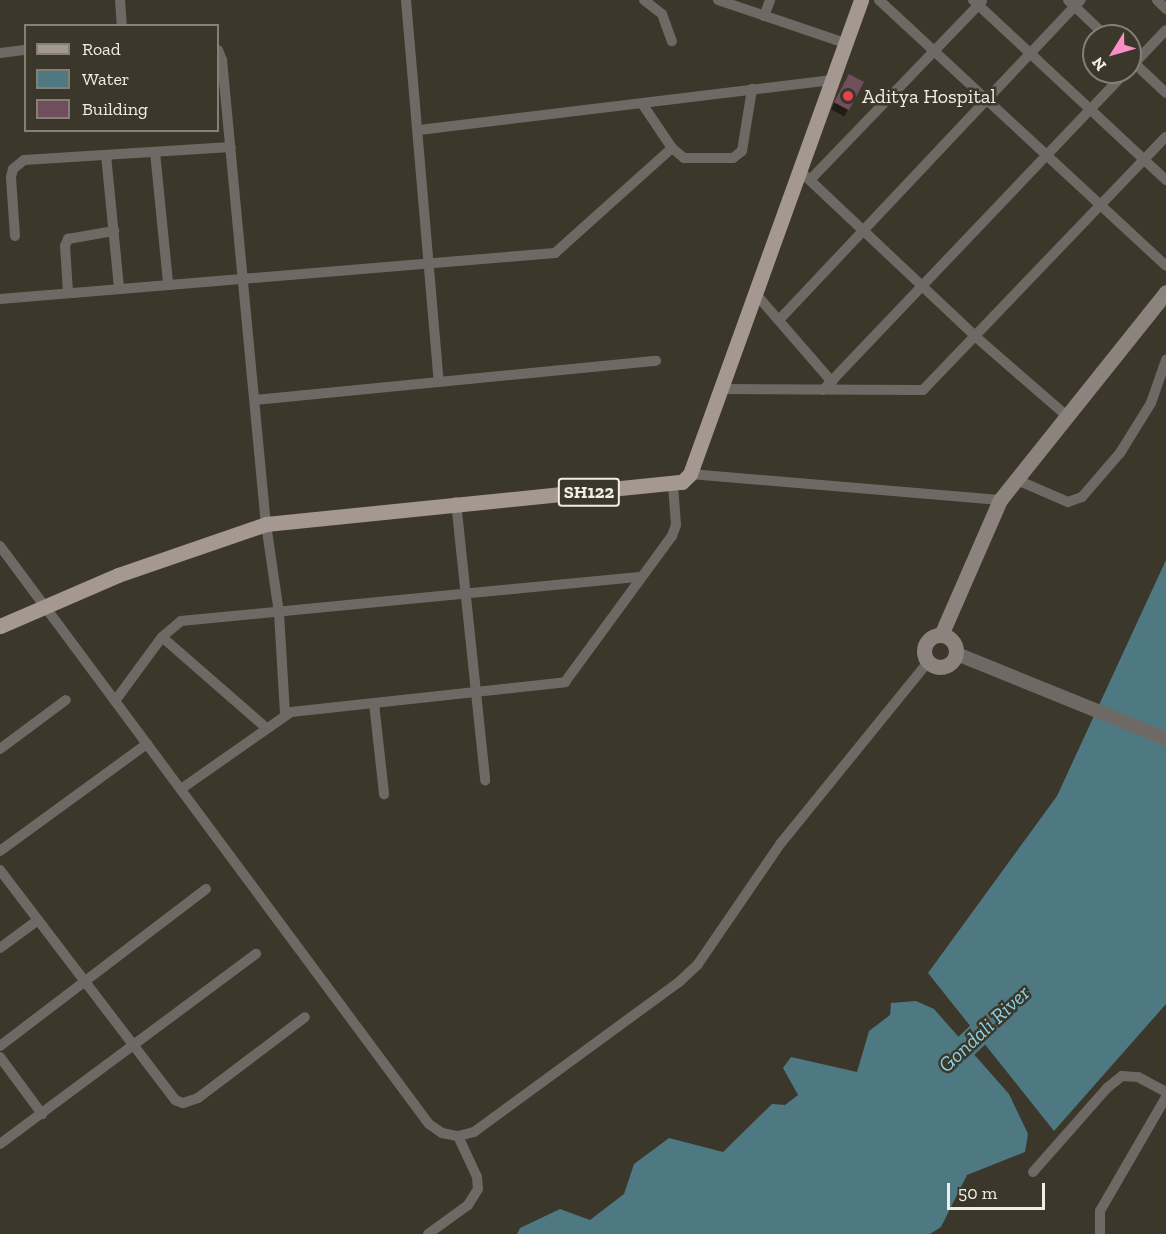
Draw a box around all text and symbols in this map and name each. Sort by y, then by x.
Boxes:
legend [24,24,219,132]
north arrow [1082,24,1142,84]
text: Road [82,38,121,60]
text: N [1088,53,1110,75]
text: Water [82,68,129,90]
place label: Aditya Hospital [862,84,996,108]
marker: Aditya Hospital [839,87,857,105]
text: Building [82,98,148,120]
road number: SH122 [558,477,620,507]
water label: Gondali River [933,980,1035,1078]
scale bar [950,1171,1048,1209]
text: 50 m [958,1182,997,1204]

